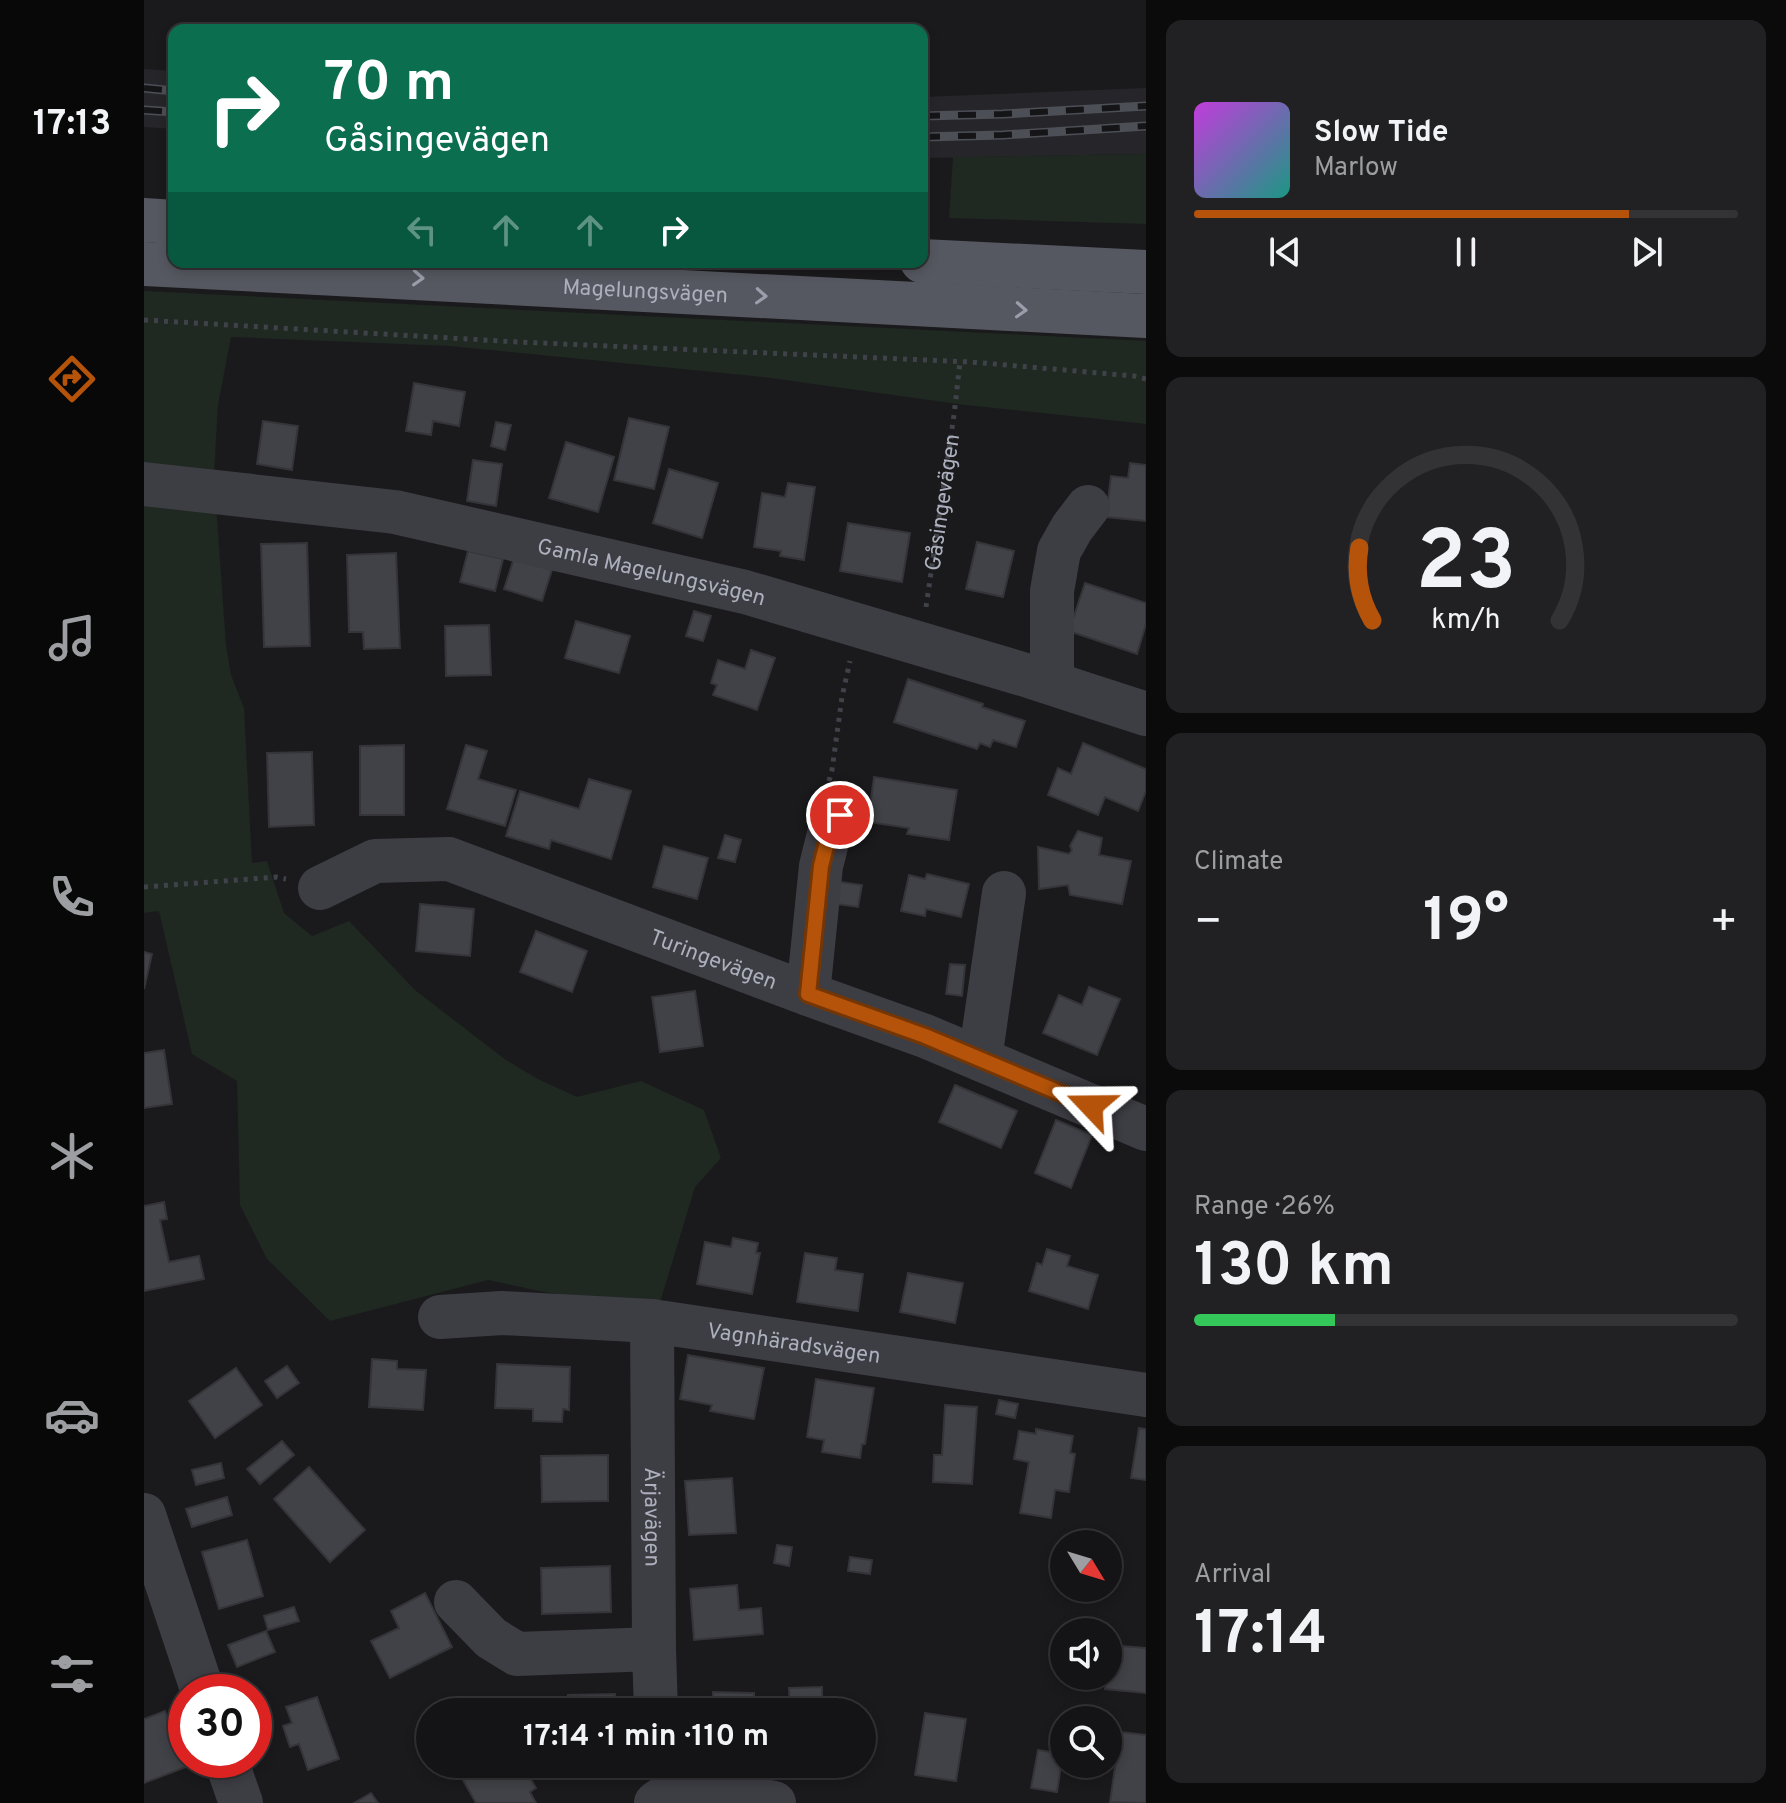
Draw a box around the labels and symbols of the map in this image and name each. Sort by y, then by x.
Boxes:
one-way arrow [412,269,425,286]
street label: Magelungsvägen [562,275,729,310]
one-way arrow [755,287,768,304]
one-way arrow [1015,301,1028,318]
street label: Gåsingevägen [920,432,967,573]
street label: Gamla Magelungsvägen [534,534,769,613]
pin [806,781,874,849]
street label: Turingevägen [645,925,780,997]
position arrow [1049,1064,1133,1148]
street label: Vagnhäradsvägen [705,1318,882,1371]
street label: Ärjavägen [637,1467,666,1567]
north arrow [1050,1530,1122,1602]
speed limit sign: 30 [168,1674,272,1778]

